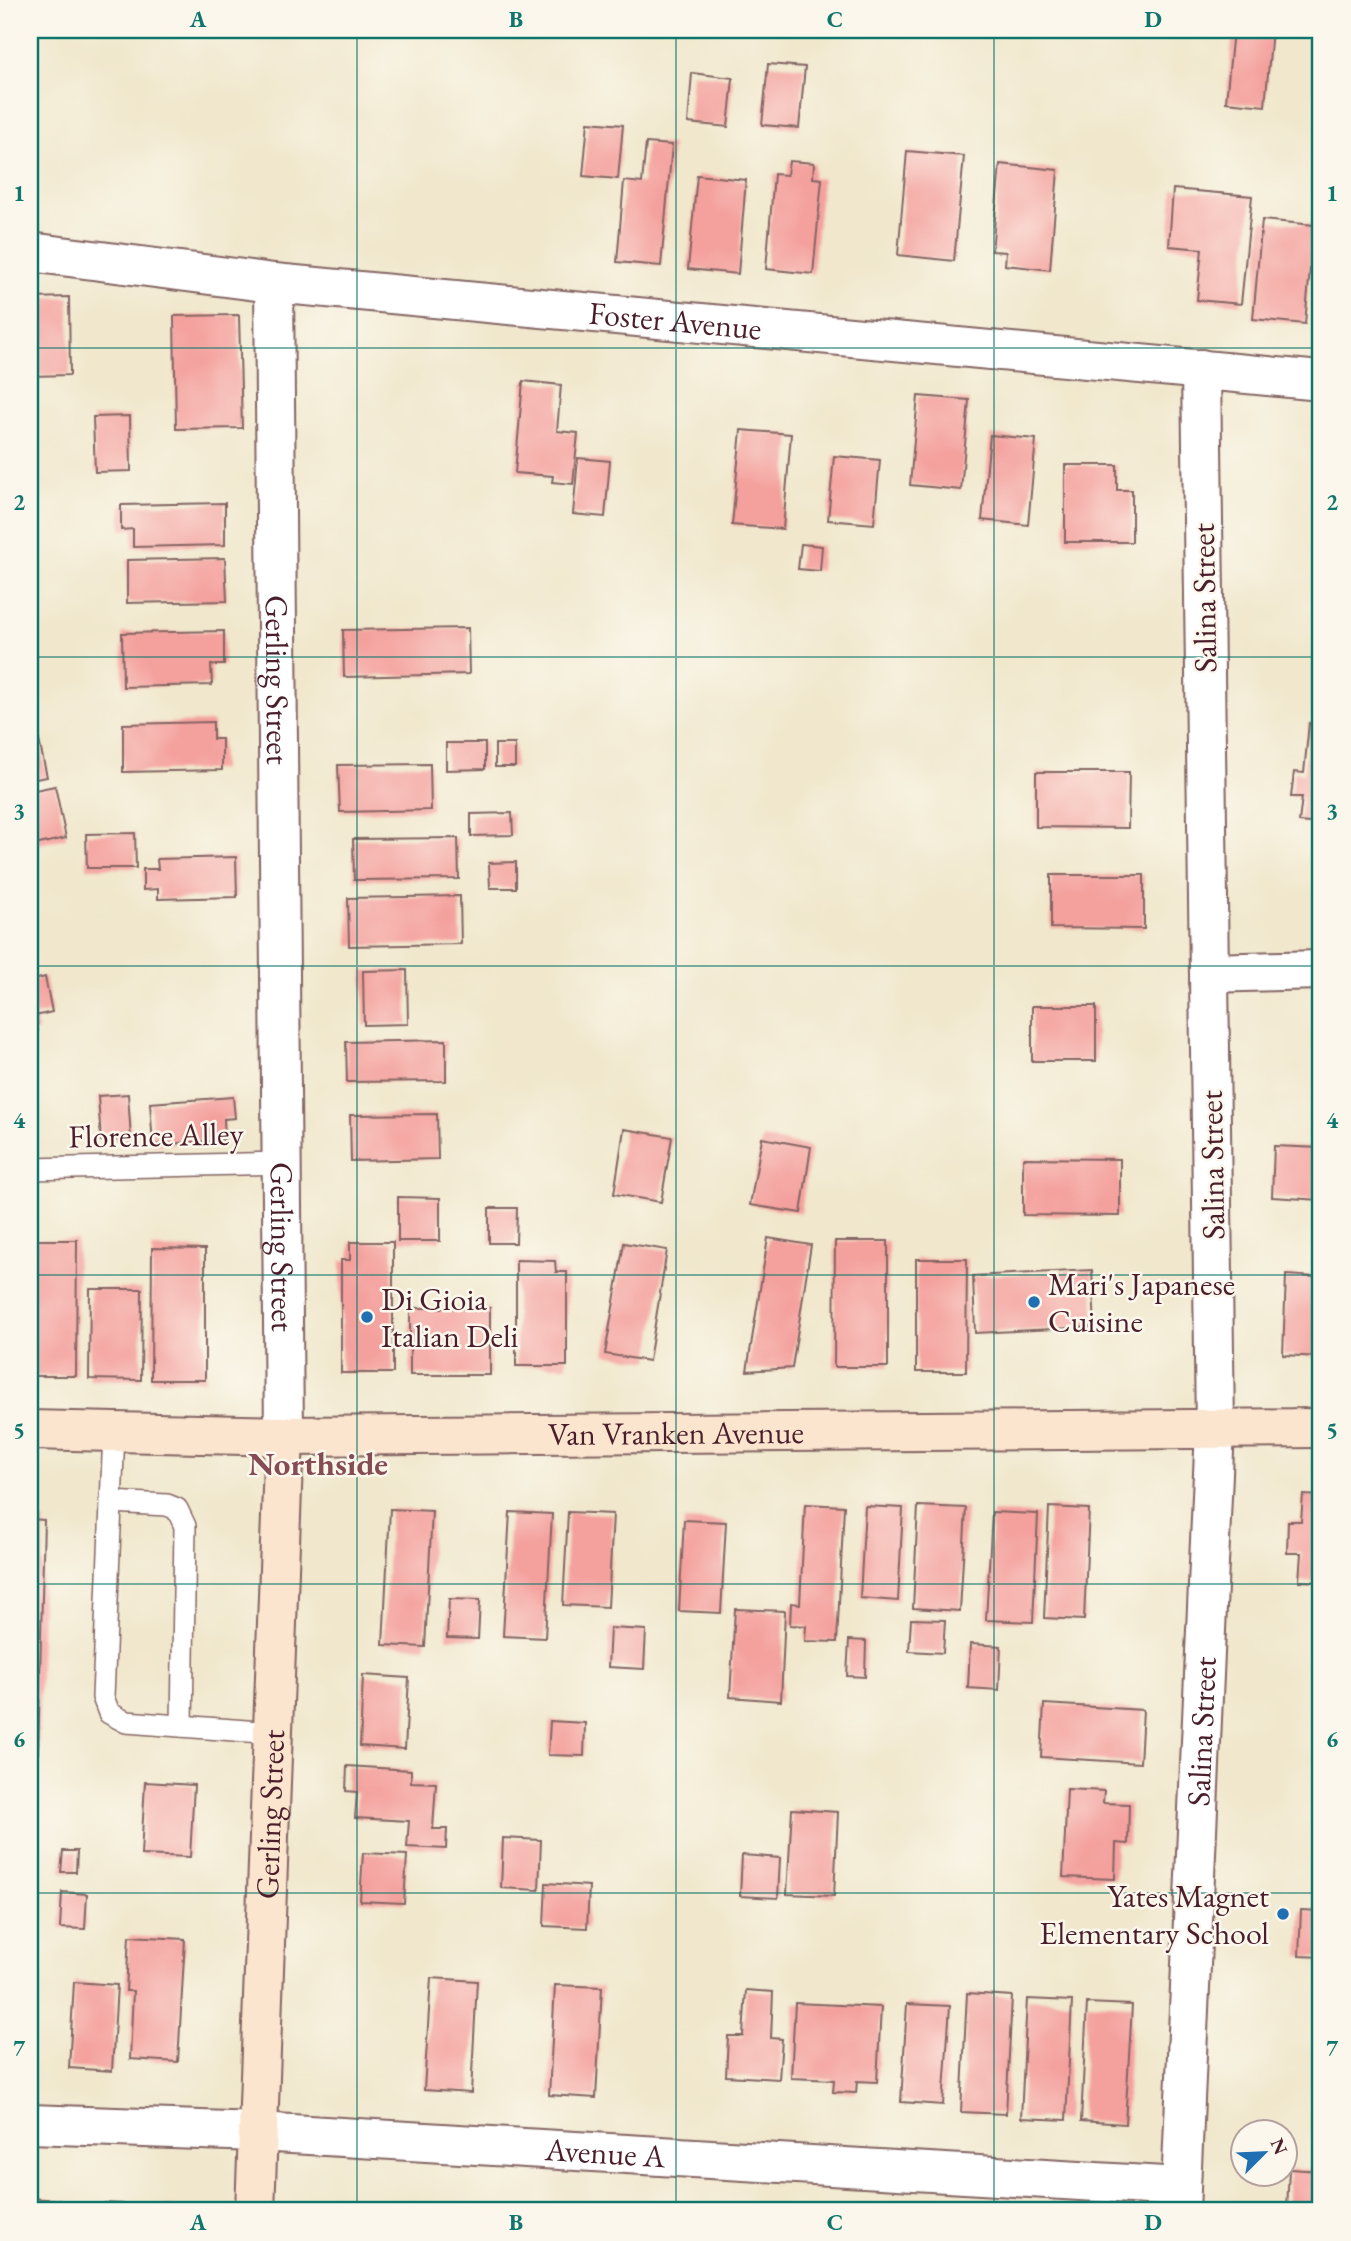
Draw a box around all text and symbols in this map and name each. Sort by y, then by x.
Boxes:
text: A [189,4,207,34]
text: B [509,4,523,34]
text: C [827,4,843,34]
text: D [1144,4,1162,34]
text: 1 [13,178,25,208]
text: 1 [1326,178,1338,208]
street label: Foster Avenue [587,292,763,350]
text: 2 [13,487,25,517]
text: 2 [1326,487,1338,517]
street label: Salina Street [1182,523,1226,673]
street label: Gerling Street [256,595,299,765]
text: 3 [13,796,25,826]
text: 3 [1326,796,1338,826]
street label: Salina Street [1190,1090,1234,1240]
text: 4 [13,1105,26,1135]
text: 4 [1326,1105,1339,1135]
street label: Florence Alley [68,1112,245,1158]
street label: Gerling Street [261,1162,304,1332]
place label: Mari's Japanese Cuisine [1048,1263,1235,1342]
place label: Di Gioia Italian Deli [381,1278,519,1357]
marker: Mari's Japanese Cuisine [1026,1294,1042,1310]
marker: Di Gioia Italian Deli [359,1309,375,1325]
street label: Van Vranken Avenue [548,1411,804,1455]
text: 5 [13,1415,25,1445]
text: 5 [1326,1415,1338,1445]
district label: Northside [248,1442,388,1485]
street label: Salina Street [1177,1656,1226,1807]
text: 6 [13,1724,25,1754]
text: 6 [1326,1724,1338,1754]
street label: Gerling Street [246,1729,294,1900]
place label: Yates Magnet Elementary School [1039,1875,1269,1954]
marker: Yates Magnet Elementary School [1275,1906,1291,1922]
text: 7 [13,2033,26,2063]
text: 7 [1326,2033,1339,2063]
north arrow [1228,2118,1298,2188]
street label: Avenue A [543,2128,667,2177]
text: N [1265,2134,1294,2159]
text: A [189,2207,207,2237]
text: B [509,2207,523,2237]
text: C [827,2207,843,2237]
text: D [1144,2207,1162,2237]

